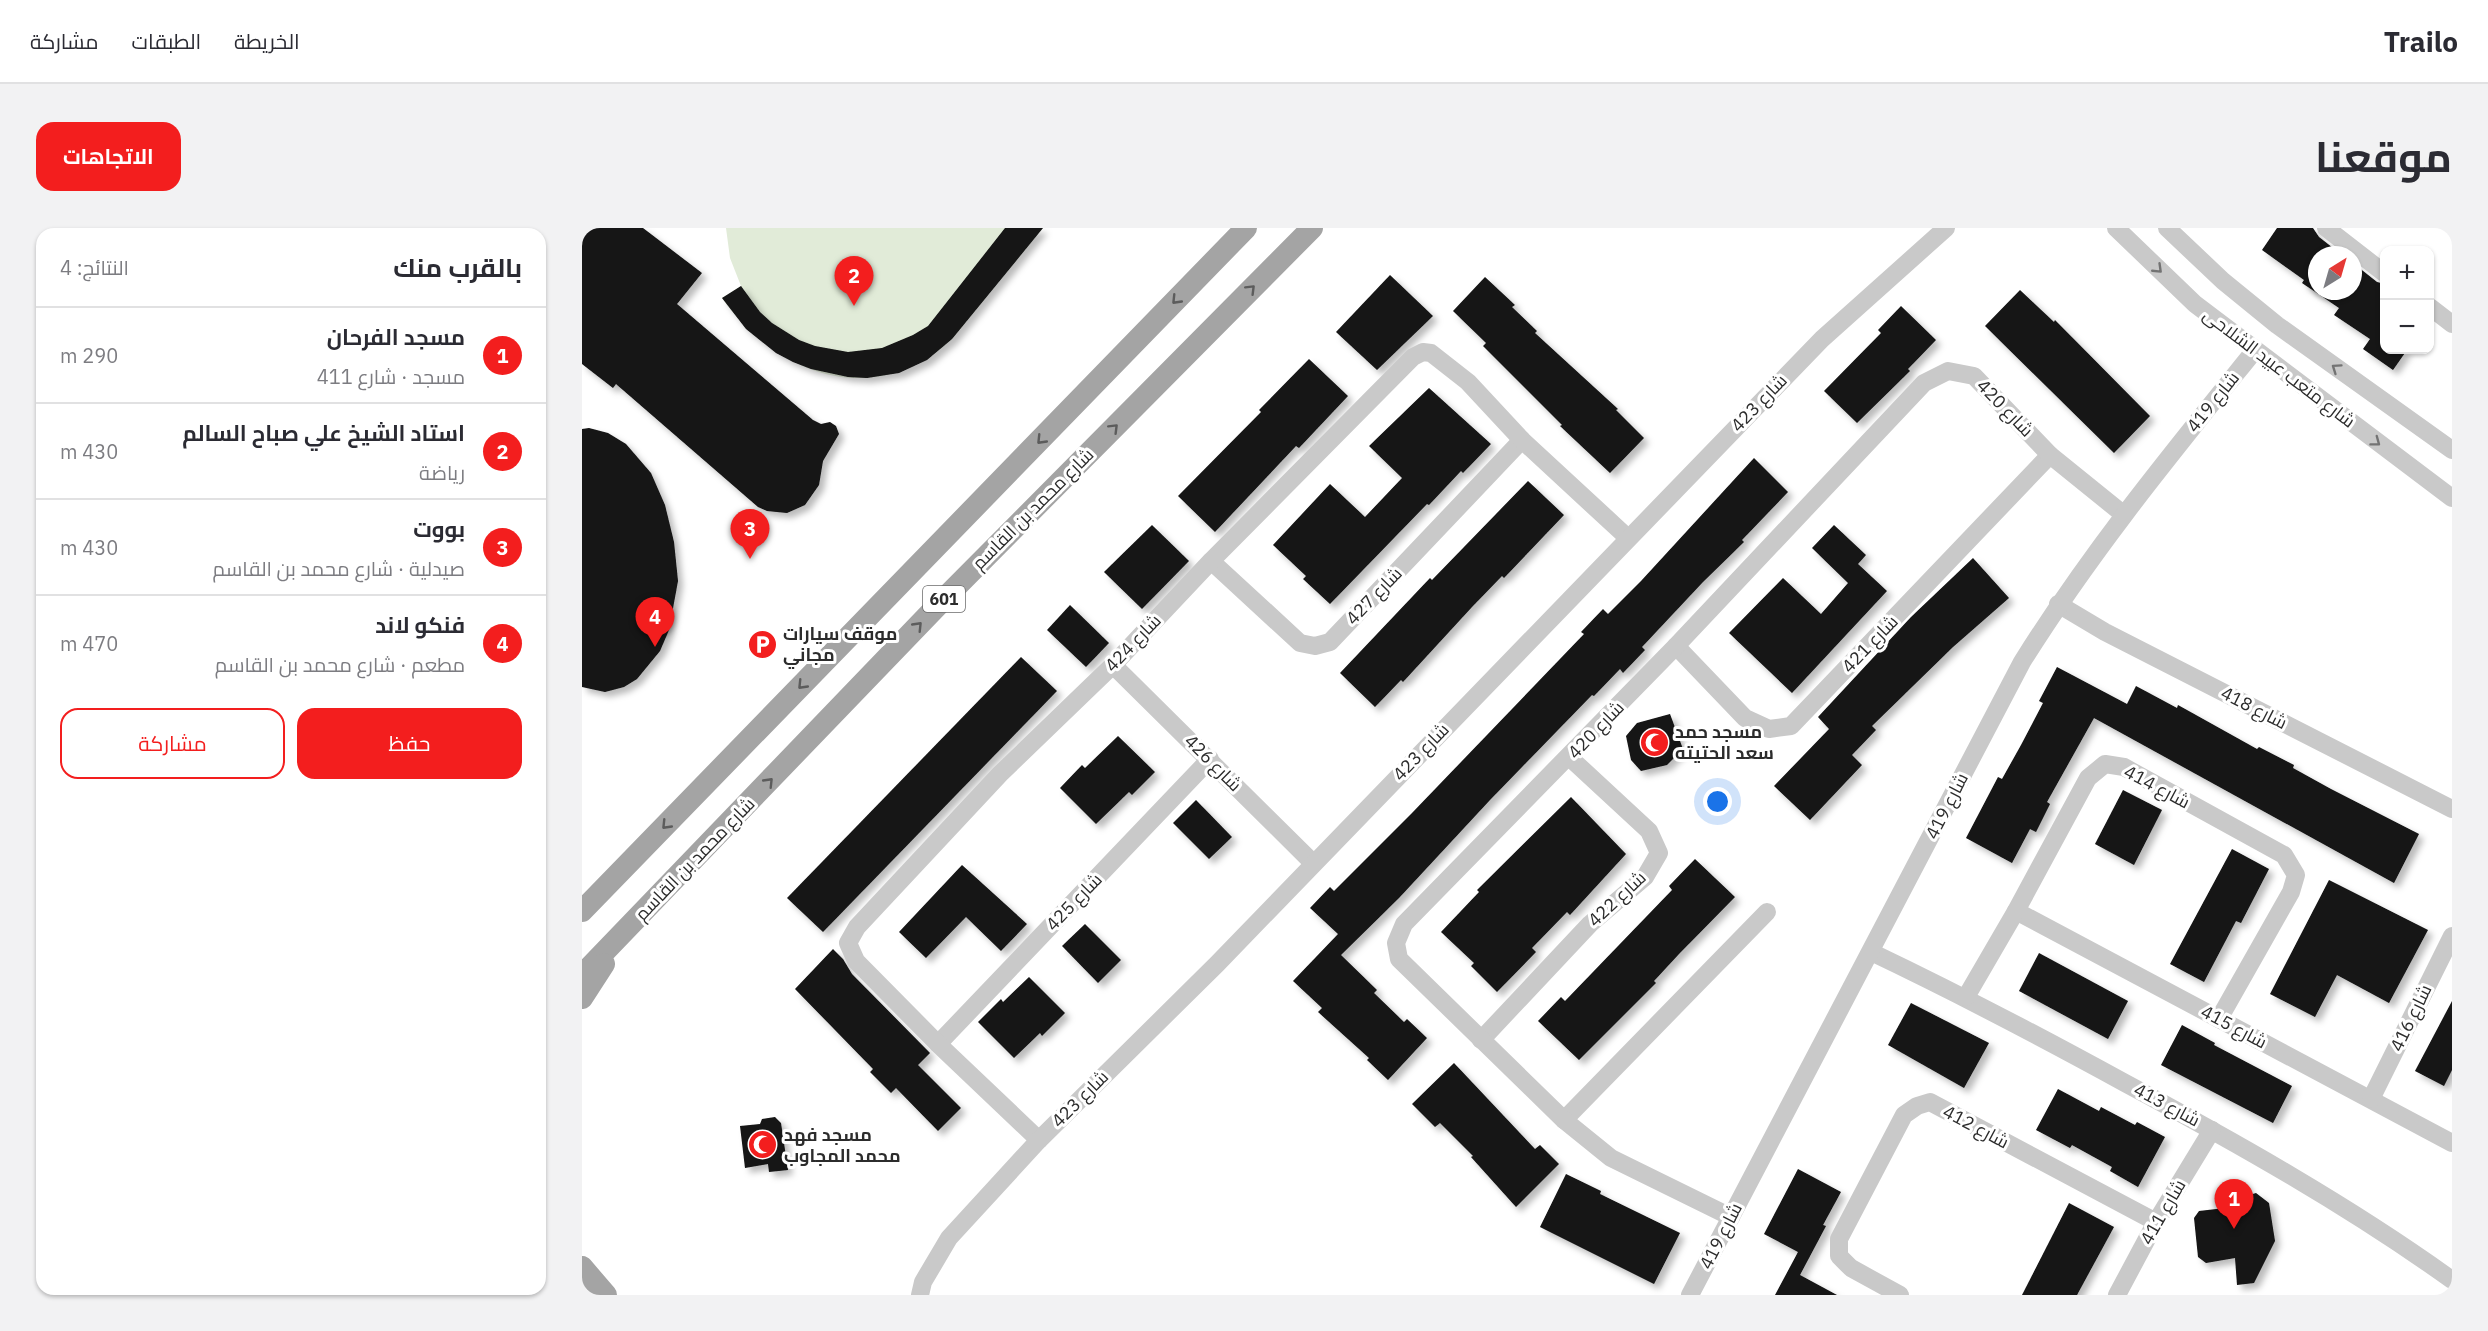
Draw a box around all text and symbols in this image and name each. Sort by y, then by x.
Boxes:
text: Trailo [2384,23,2458,60]
text: مشاركة [30,27,99,55]
text: الطبقات [132,27,201,55]
text: الخريطة [234,27,300,55]
button: الاتجاهات [36,122,181,191]
text: موقعنا [2315,129,2452,184]
north arrow [2308,246,2362,300]
map controls [2380,246,2434,354]
button: + [2380,246,2434,300]
text: بالقرب منك [393,250,522,284]
text: النتائج: 4 [60,254,129,281]
pin: 2 [834,256,874,306]
one-way arrow [2151,261,2162,272]
one-way arrow [1245,285,1255,296]
one-way arrow [1173,293,1184,304]
button: − [2380,300,2434,354]
street label: شارع متعب عبيد الشلاحى [2198,303,2360,433]
text: مسجد الفرحان [327,322,465,351]
text: 290 m [60,342,118,369]
text: 1 [497,342,509,369]
text: مسجد · شارع 411 [317,363,465,390]
one-way arrow [2332,364,2343,375]
street label: شارع 419 [2181,367,2245,437]
street label: شارع 423 [1726,369,1792,437]
street label: شارع 420 [1972,374,2038,442]
text: استاد الشيخ علي صباح السالم [182,418,465,447]
one-way arrow [1107,424,1118,435]
one-way arrow [1037,433,1048,444]
one-way arrow [2370,435,2381,446]
text: 430 m [60,438,118,465]
text: 2 [497,438,509,465]
street label: شارع محمد بن القاسم [967,443,1099,575]
text: رياضة [419,459,465,486]
pin: 3 [730,510,770,559]
text: بووت [413,514,465,543]
text: 430 m [60,534,118,561]
text: 3 [497,534,509,561]
text: صيدلية · شارع محمد بن القاسم [213,555,465,582]
street label: شارع 427 [1341,562,1407,630]
road number: 601 [923,586,965,612]
pin: 4 [636,598,674,647]
street label: شارع 424 [1100,609,1166,677]
text: فنكو لاند [375,610,465,639]
street label: شارع 421 [1837,610,1903,678]
place label: موقف سيارات مجاني [783,622,897,670]
one-way arrow [911,622,922,633]
parking icon: موقف سيارات مجاني [746,628,778,660]
text: 470 m [60,630,118,657]
text: 4 [497,630,509,657]
text: مطعم · شارع محمد بن القاسم [215,651,465,678]
one-way arrow [798,677,809,688]
street label: شارع 418 [2217,681,2291,735]
street label: شارع 420 [1563,696,1629,764]
button: مشاركة [60,708,285,779]
button: حفظ [297,708,522,779]
street label: شارع 423 [1388,718,1454,786]
place label: مسجد حمد سعد الحتيته [1675,720,1774,764]
mosque icon: مسجد حمد سعد الحتيته [1638,726,1670,758]
street label: شارع 426 [1179,729,1247,797]
street label: شارع 414 [2120,760,2194,814]
street label: شارع 419 [1920,769,1974,843]
one-way arrow [761,778,772,789]
your location [1703,787,1732,816]
street label: شارع محمد بن القاسم [630,792,760,926]
one-way arrow [663,818,674,829]
street label: شارع 422 [1583,866,1651,932]
street label: شارع 425 [1041,868,1107,936]
street label: شارع 416 [2385,981,2437,1055]
street label: شارع 415 [2197,1000,2271,1054]
street label: شارع 423 [1046,1065,1114,1133]
street label: شارع 413 [2130,1078,2204,1132]
street label: شارع 412 [1939,1100,2013,1154]
place label: مسجد فهد محمد المجاوب [784,1123,901,1167]
mosque icon: مسجد فهد محمد المجاوب [747,1129,779,1161]
street label: شارع 411 [2135,1175,2191,1249]
pin: 1 [2214,1180,2254,1229]
street label: شارع 419 [1694,1199,1748,1273]

